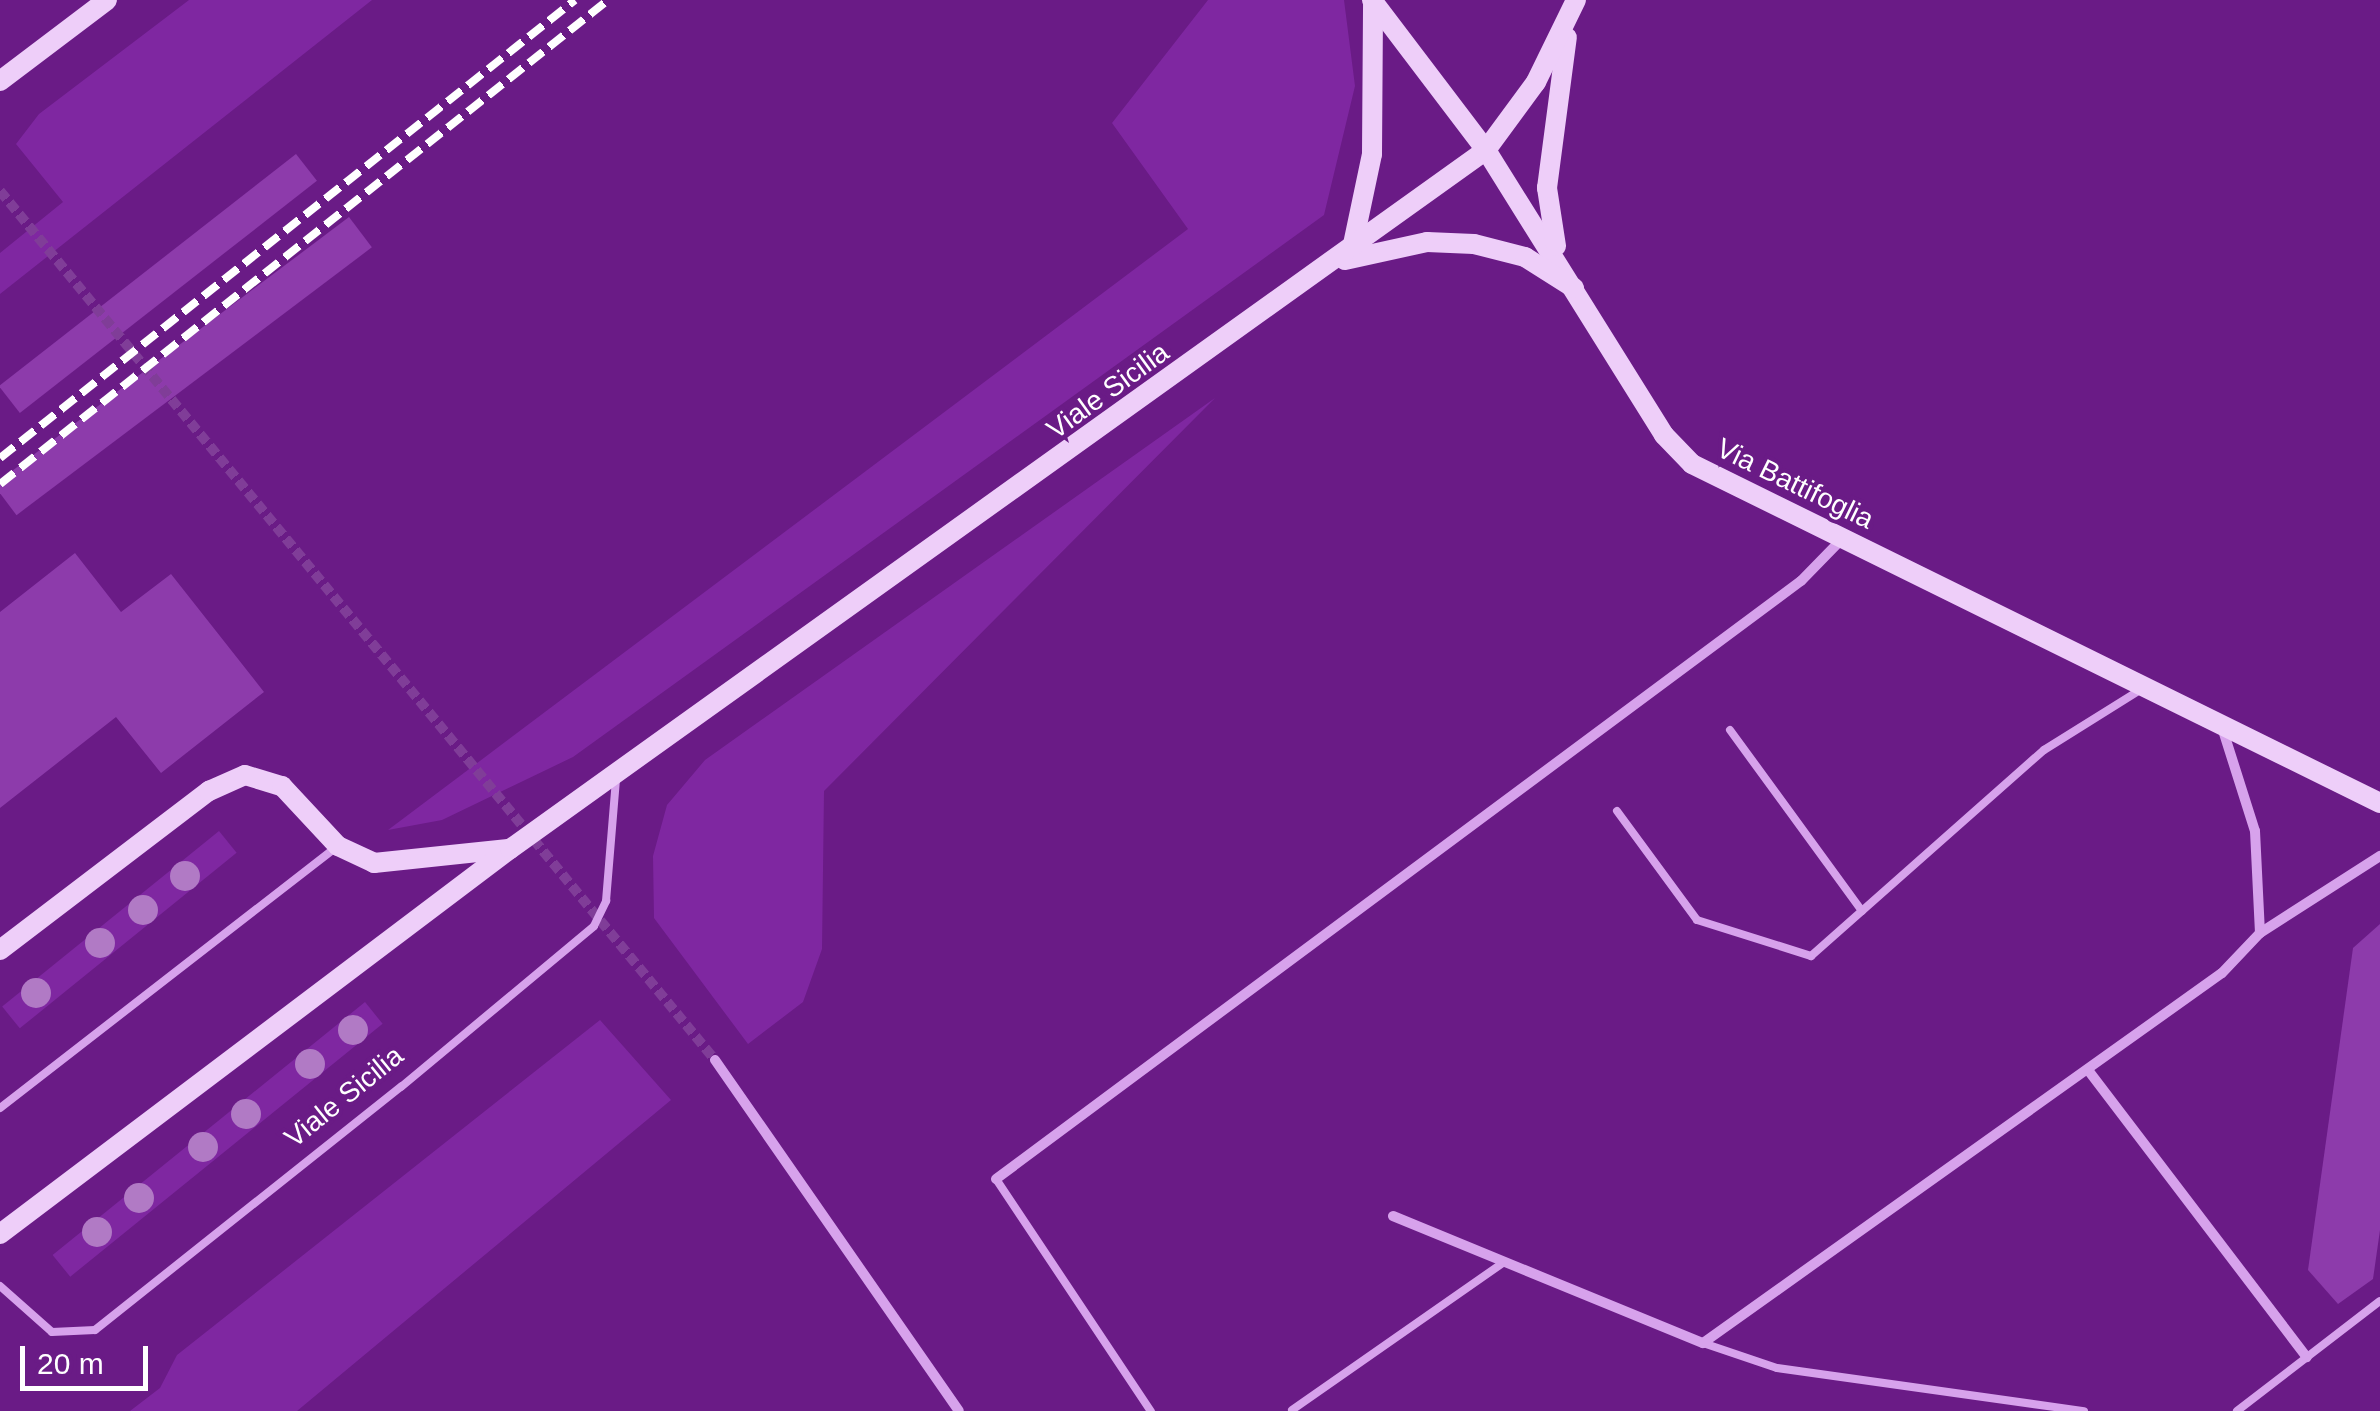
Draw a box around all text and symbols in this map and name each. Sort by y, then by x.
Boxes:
street label: Viale Sicilia [1040,335,1176,447]
street label: Via Battifoglia [1711,431,1879,537]
street label: Viale Sicilia [278,1039,410,1155]
scale bar [25,1326,152,1388]
text: 20 m [37,1347,104,1380]

